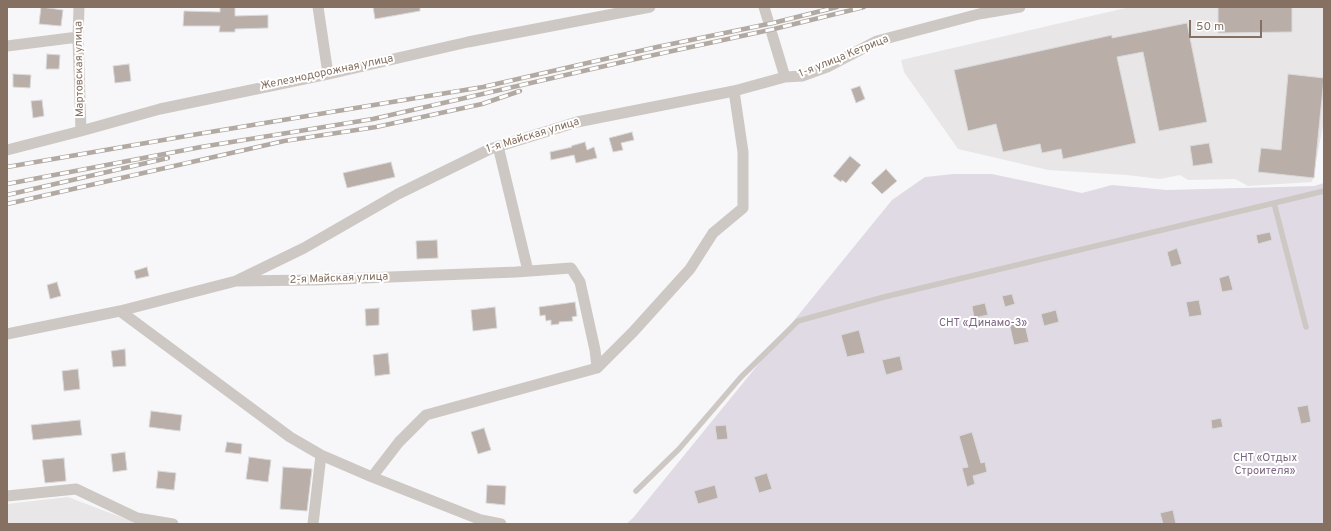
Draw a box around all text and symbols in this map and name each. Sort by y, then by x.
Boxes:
scale bar [1191,12,1264,38]
text: 50 m [1196,19,1224,35]
street label: Мартовская улица [73,21,87,117]
street label: 1-я улица Кетрица [797,33,891,81]
street label: Железнодорожная улица [259,52,395,94]
street label: 1-я Майская улица [485,116,581,156]
street label: 2-я Майская улица [289,271,389,287]
park label: СНТ «Динамо-3» [939,317,1027,331]
park label: СНТ «Отдых Строителя» [1233,452,1297,478]

